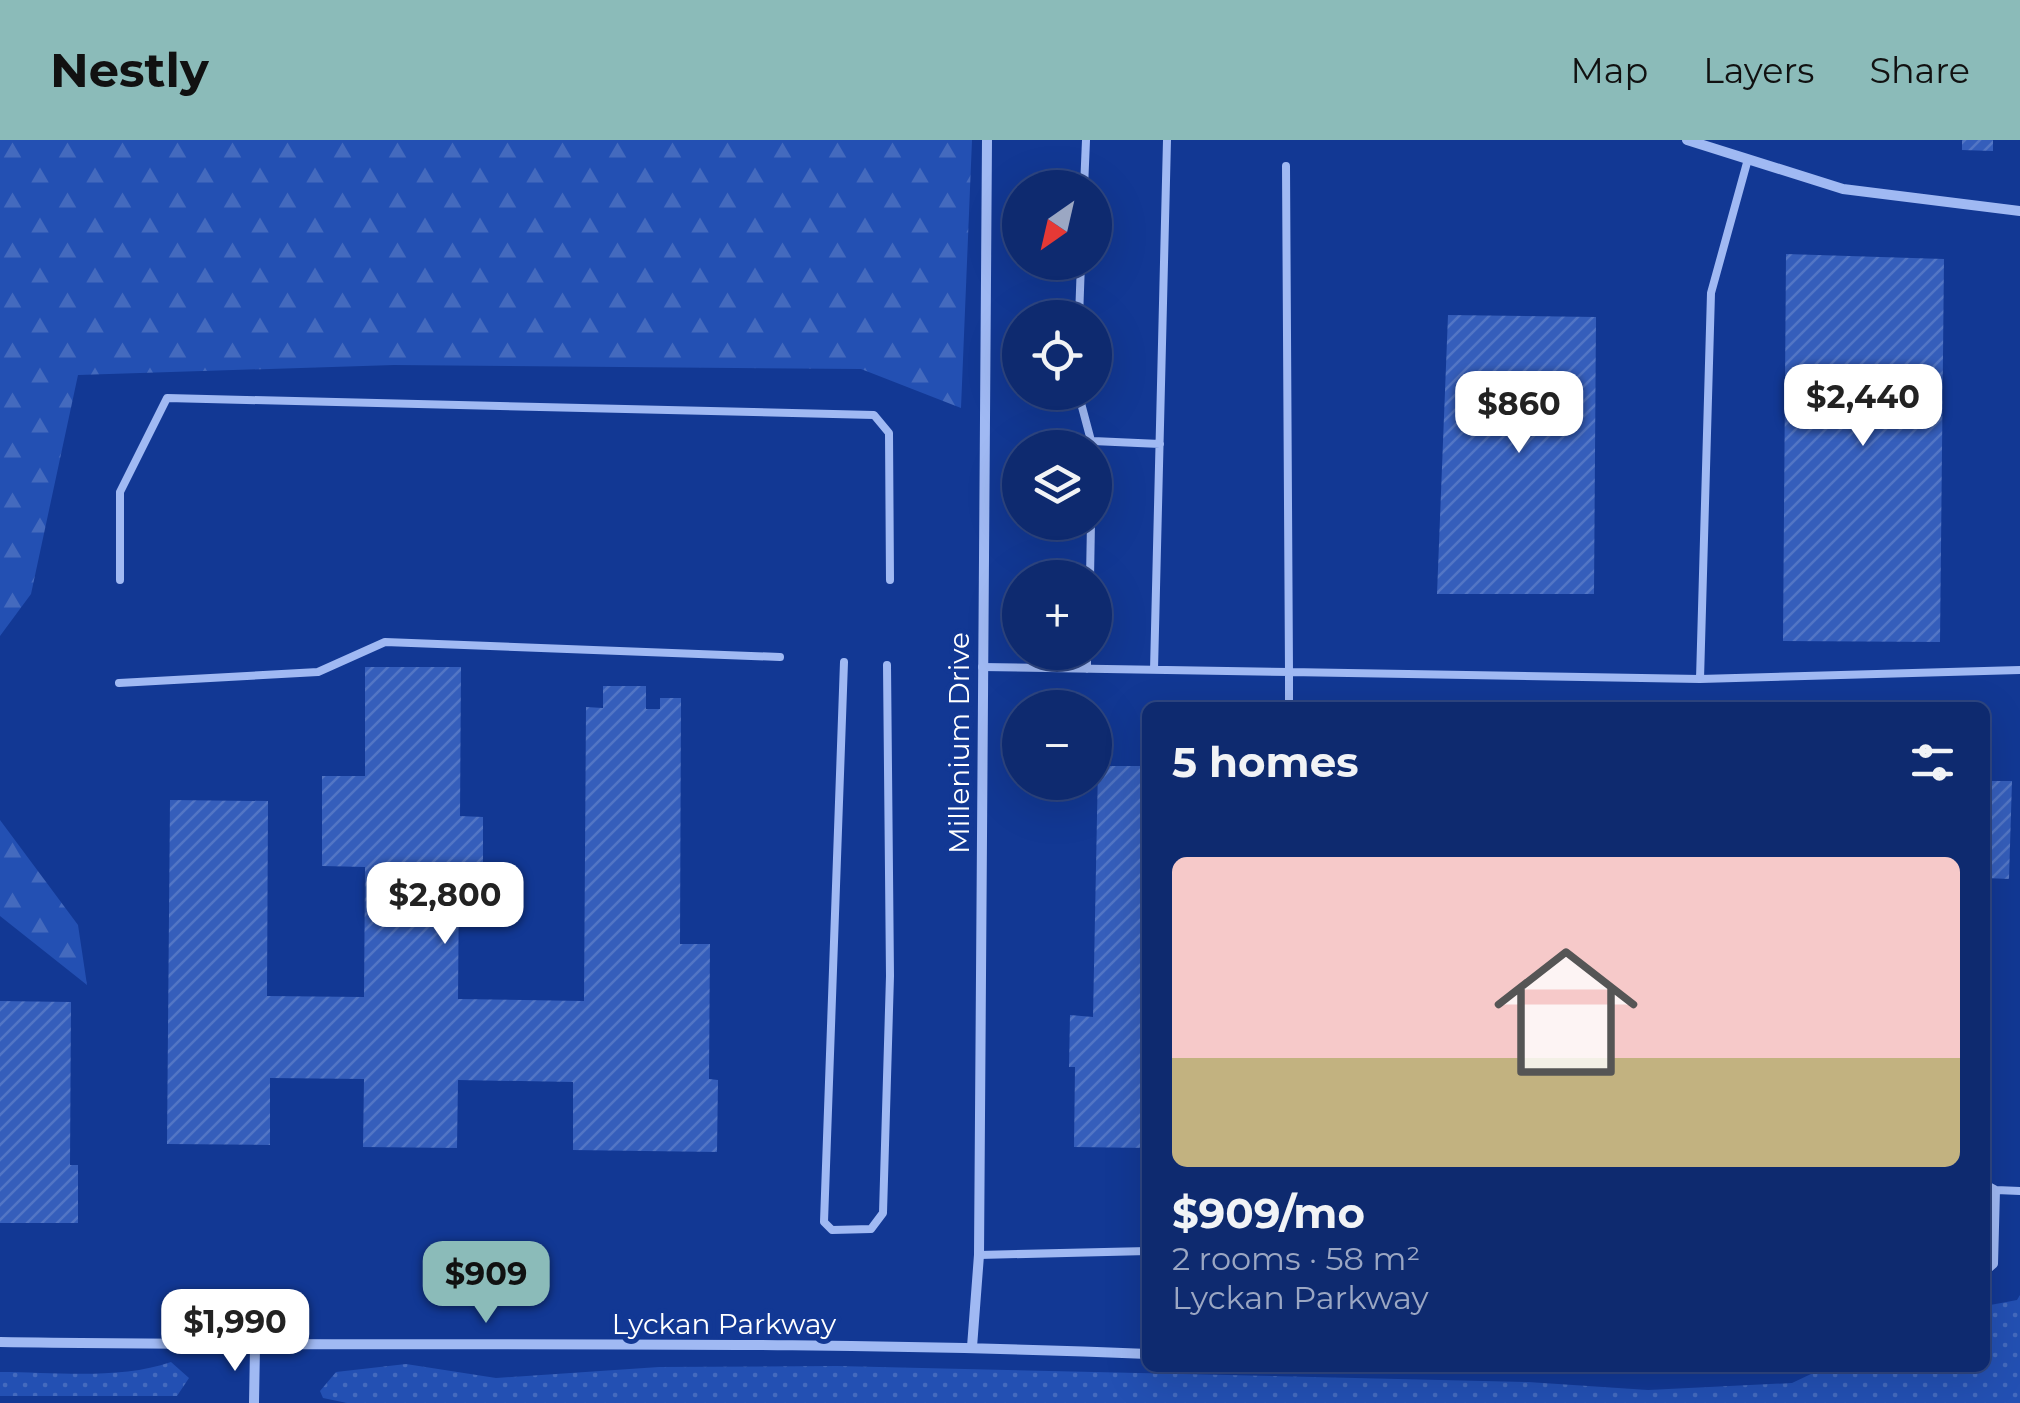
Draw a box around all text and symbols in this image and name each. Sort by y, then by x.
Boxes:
text: Nestly [50,41,209,99]
text: Map [1570,49,1648,92]
text: Layers [1703,49,1814,92]
text: Share [1869,49,1970,92]
north arrow [1002,170,1112,280]
map controls [1002,170,1112,800]
button: locate [1002,300,1112,410]
pin: $2,440 [1782,364,1944,449]
pin: $860 [1460,371,1578,456]
text: $2,440 [1806,377,1920,416]
text: $860 [1477,384,1561,423]
button: layers [1002,430,1112,540]
button: + [1002,560,1112,670]
street label: Millenium Drive [942,632,976,854]
button: − [1002,690,1112,800]
icon: filters [1905,735,1960,790]
text: 5 homes [1172,736,1359,788]
pin: $2,800 [364,862,526,947]
text: $2,800 [389,875,501,914]
icon: home [1476,922,1656,1102]
text: $909/mo [1172,1187,1365,1239]
text: 2 rooms · 58 m² [1172,1239,1420,1278]
pin: $909 [427,1241,545,1326]
text: $909 [445,1254,527,1293]
text: Lyckan Parkway [1172,1278,1429,1317]
pin: $1,990 [154,1289,316,1374]
text: $1,990 [183,1302,287,1341]
street label: Lyckan Parkway [612,1307,837,1341]

